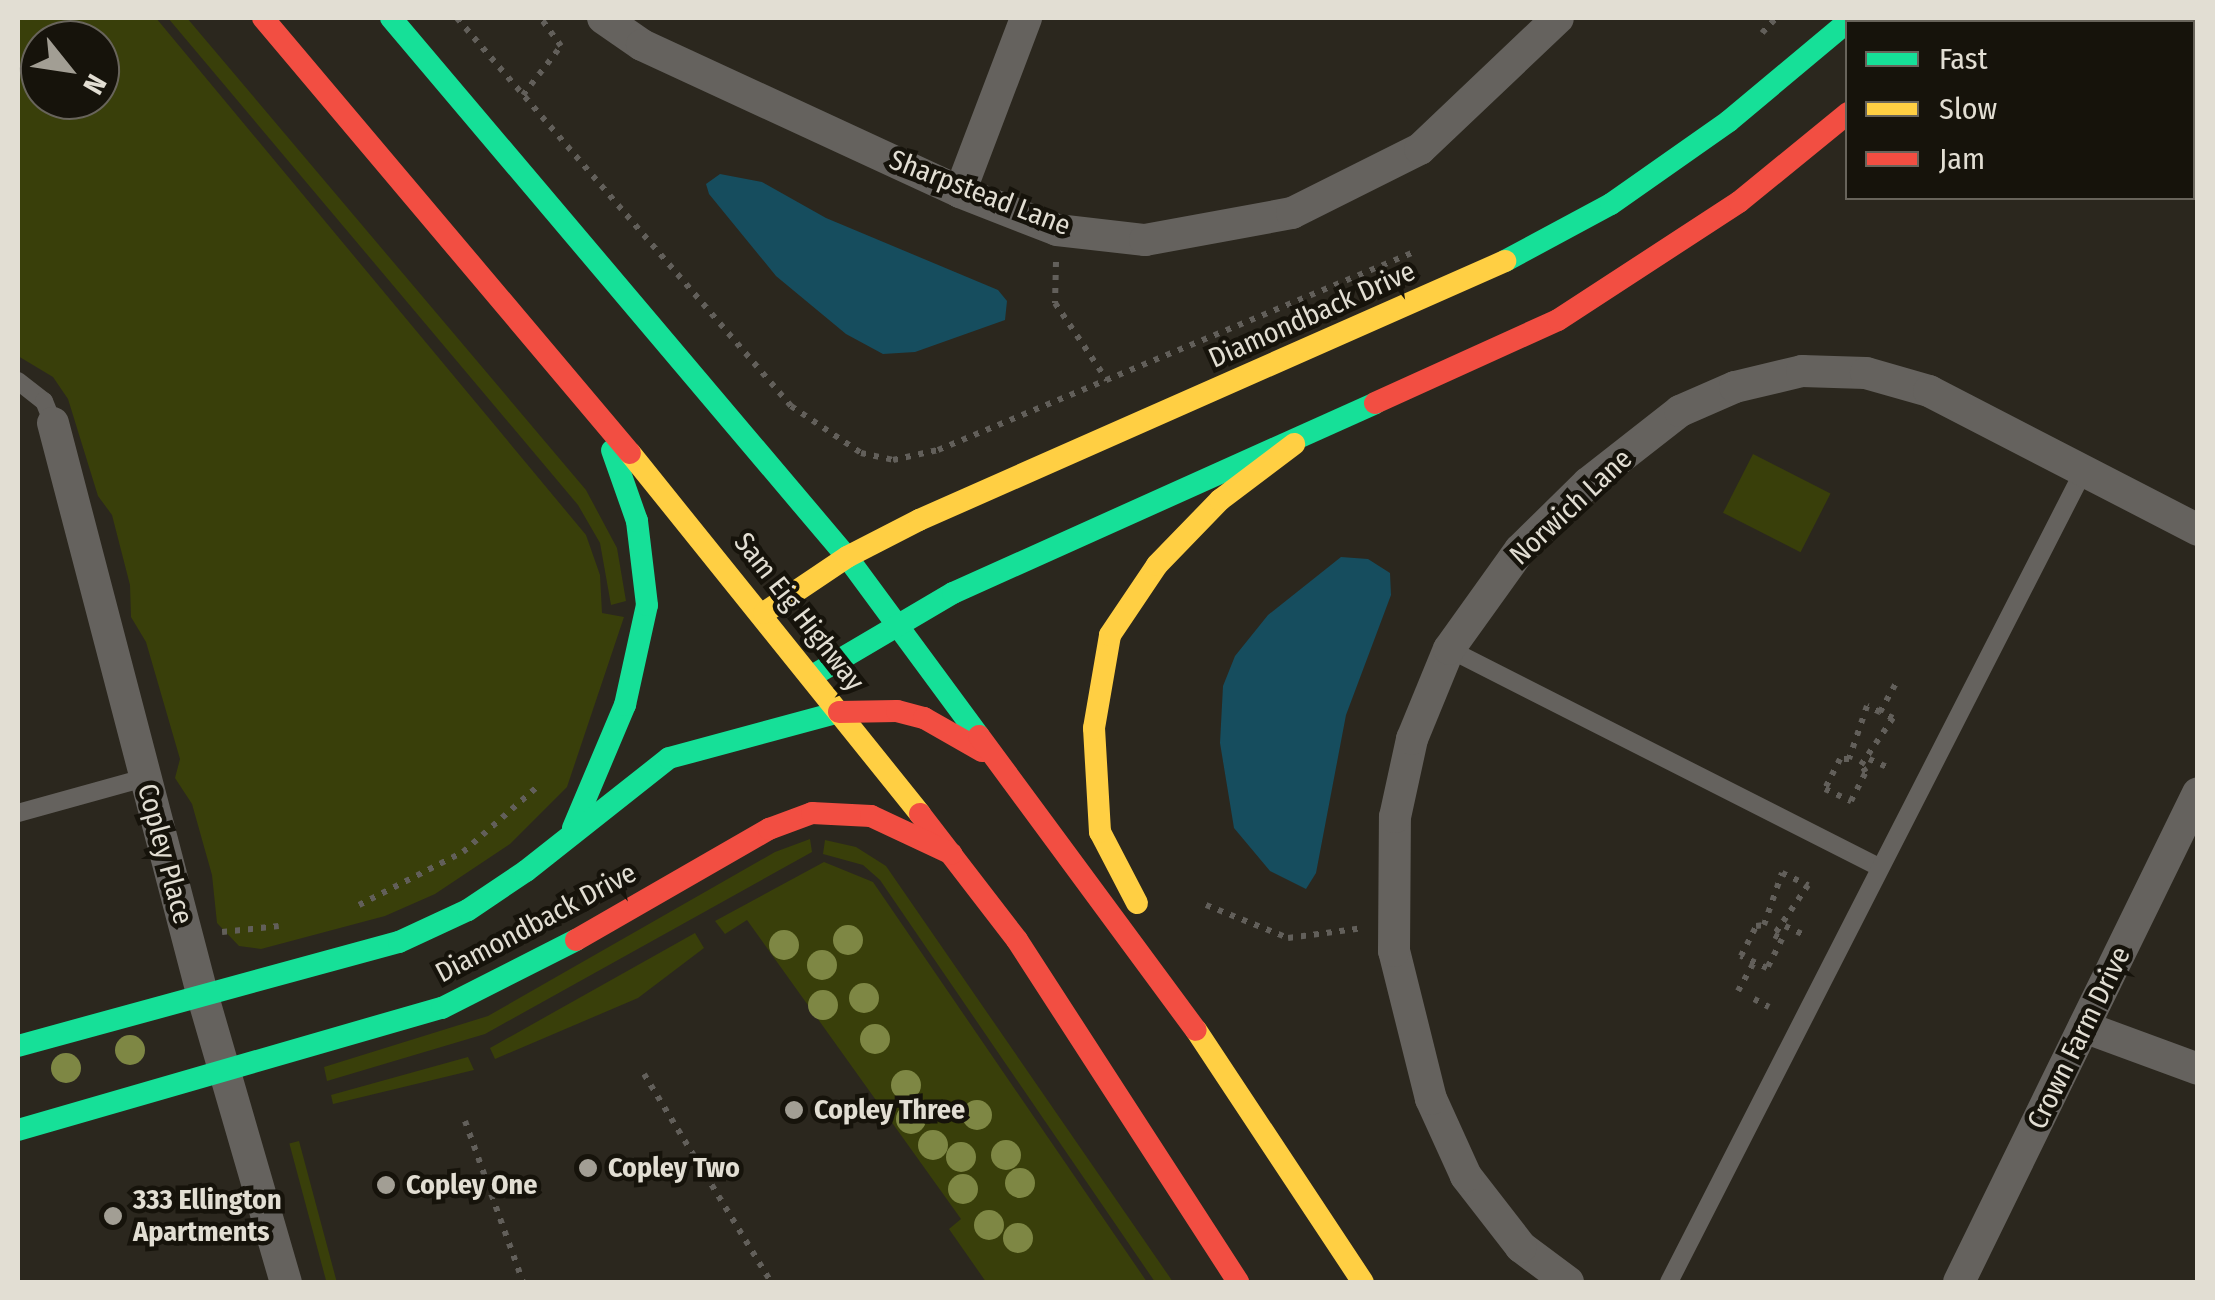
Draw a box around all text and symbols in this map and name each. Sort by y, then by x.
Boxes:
north arrow [20,20,120,120]
legend [1845,20,2195,200]
text: Fast [1939,41,1987,77]
text: N [76,69,113,100]
text: Slow [1939,91,1997,127]
text: Jam [1939,141,1985,177]
street label: Sharpstead Lane [885,143,1075,243]
street label: Diamondback Drive [1204,254,1420,376]
street label: Norwich Lane [1503,442,1639,572]
street label: Sam Eig Highway [727,526,871,698]
street label: Copley Place [130,780,200,928]
street label: Diamondback Drive [430,856,642,990]
street label: Crown Farm Drive [2020,941,2138,1135]
place label: Copley Three [814,1093,965,1127]
marker: Copley Three [783,1099,805,1121]
place label: Copley Two [608,1151,740,1185]
marker: Copley Two [577,1157,599,1179]
place label: Copley One [406,1168,537,1202]
marker: Copley One [375,1174,397,1196]
place label: 333 Ellington Apartments [133,1183,282,1249]
marker: 333 Ellington Apartments [102,1205,124,1227]

